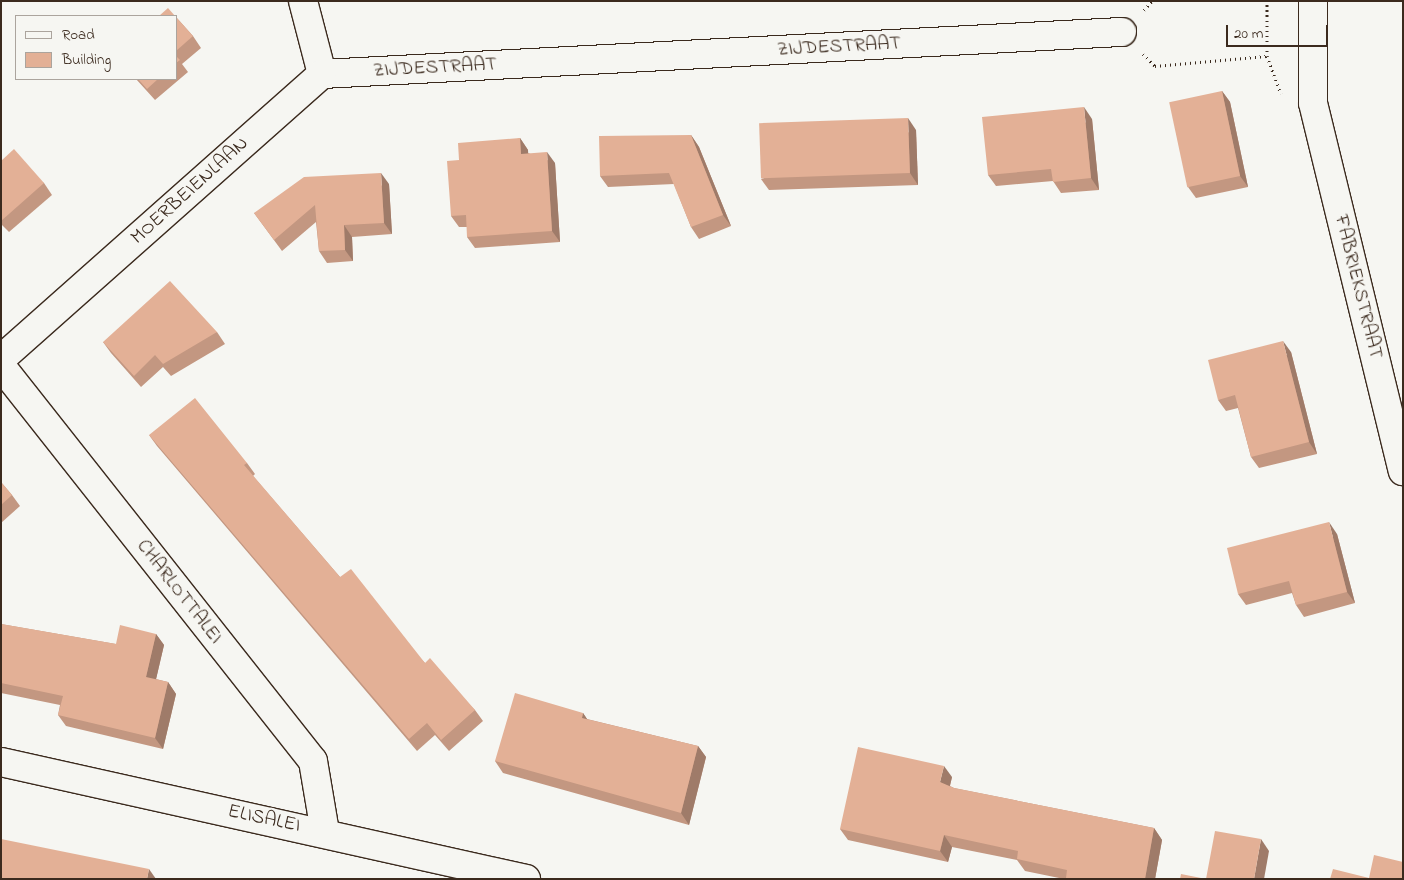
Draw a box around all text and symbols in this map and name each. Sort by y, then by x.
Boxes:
legend [15,15,178,80]
scale bar [1229,15,1332,47]
text: 20 m [1234,23,1263,45]
text: Road [62,24,95,46]
street label: ZIJDESTRAAT [776,32,902,62]
text: Building [62,49,111,71]
street label: ZIJDESTRAAT [372,53,498,83]
street label: MOERBEIENLAAN [126,132,254,250]
street label: FABRIEKSTRAAT [1328,212,1388,362]
street label: CHARLOTTALEI [131,535,227,649]
street label: ELISALEI [226,800,302,838]

